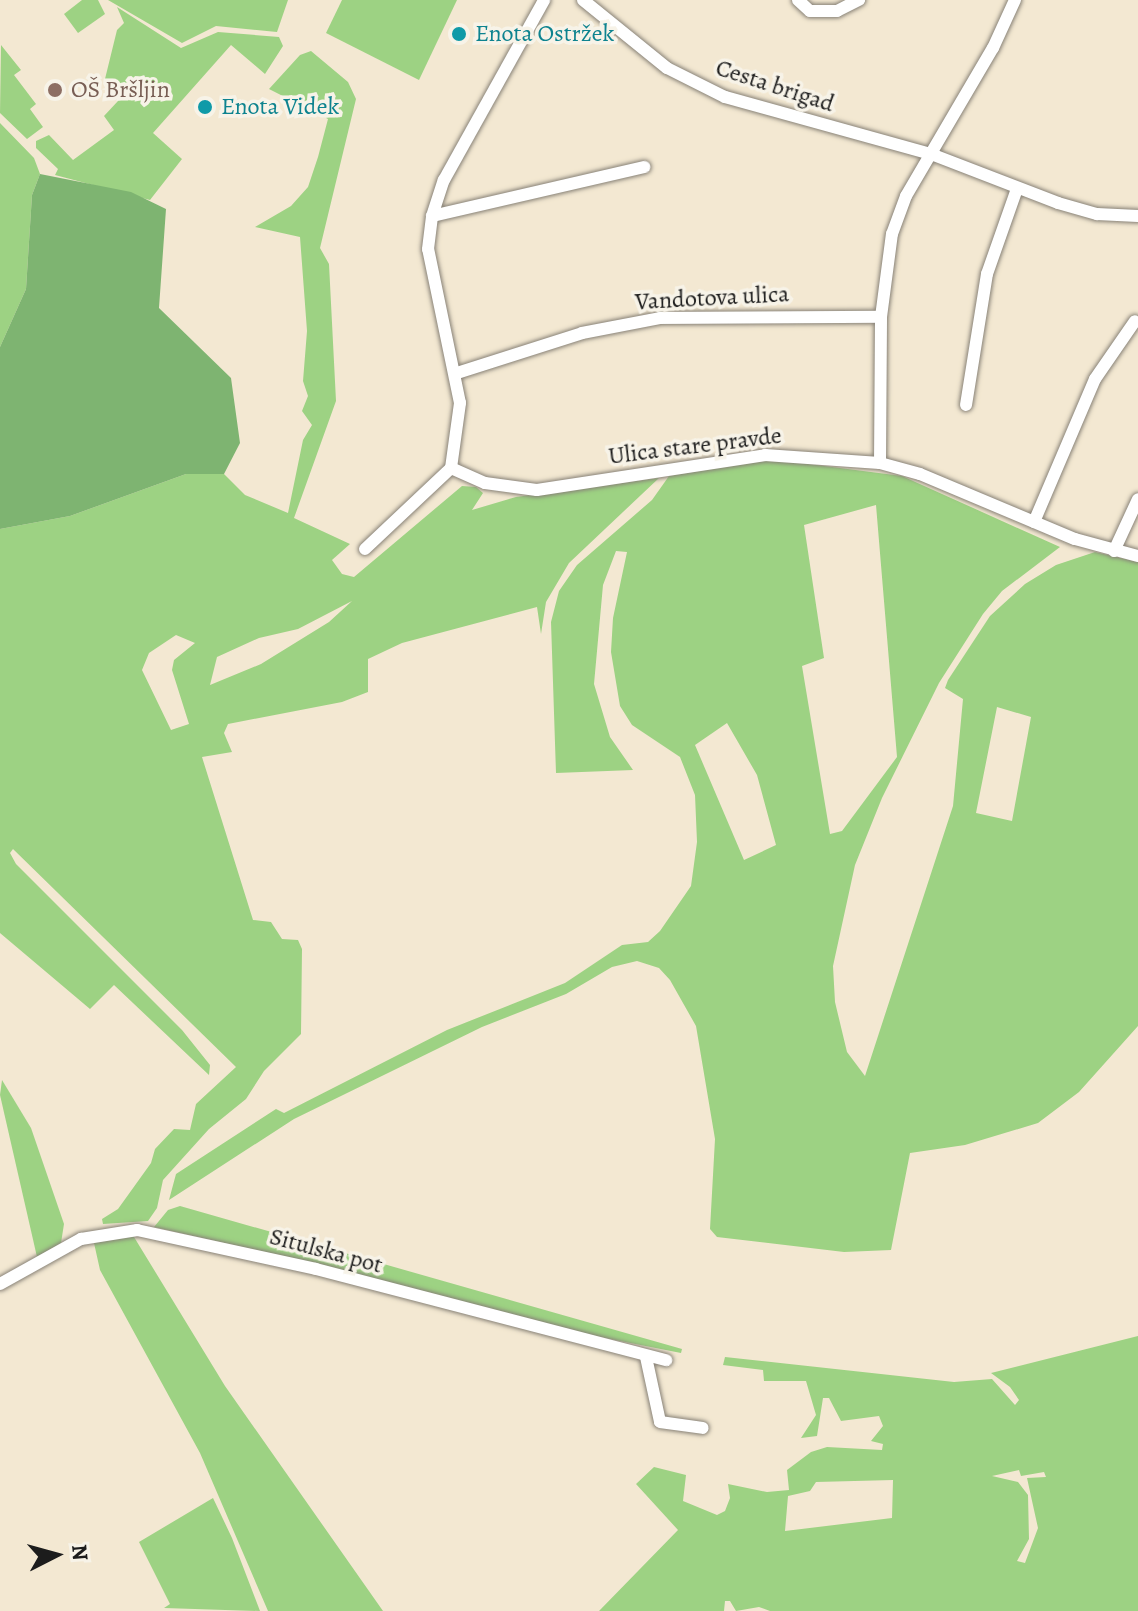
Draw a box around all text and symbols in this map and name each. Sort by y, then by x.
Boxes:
place label: Enota Ostržek [475,20,615,48]
marker: Enota Ostržek [450,25,468,43]
street label: Cesta brigad [712,53,838,119]
place label: OŠ Bršljin [71,76,170,104]
marker: OŠ Bršljin [46,81,64,99]
place label: Enota Videk [221,93,339,121]
marker: Enota Videk [196,98,214,116]
street label: Vandotova ulica [634,280,790,316]
street label: Ulica stare pravde [607,421,783,471]
street label: Situlska pot [266,1222,386,1280]
north arrow [16,1515,96,1595]
text: N [64,1543,96,1562]

